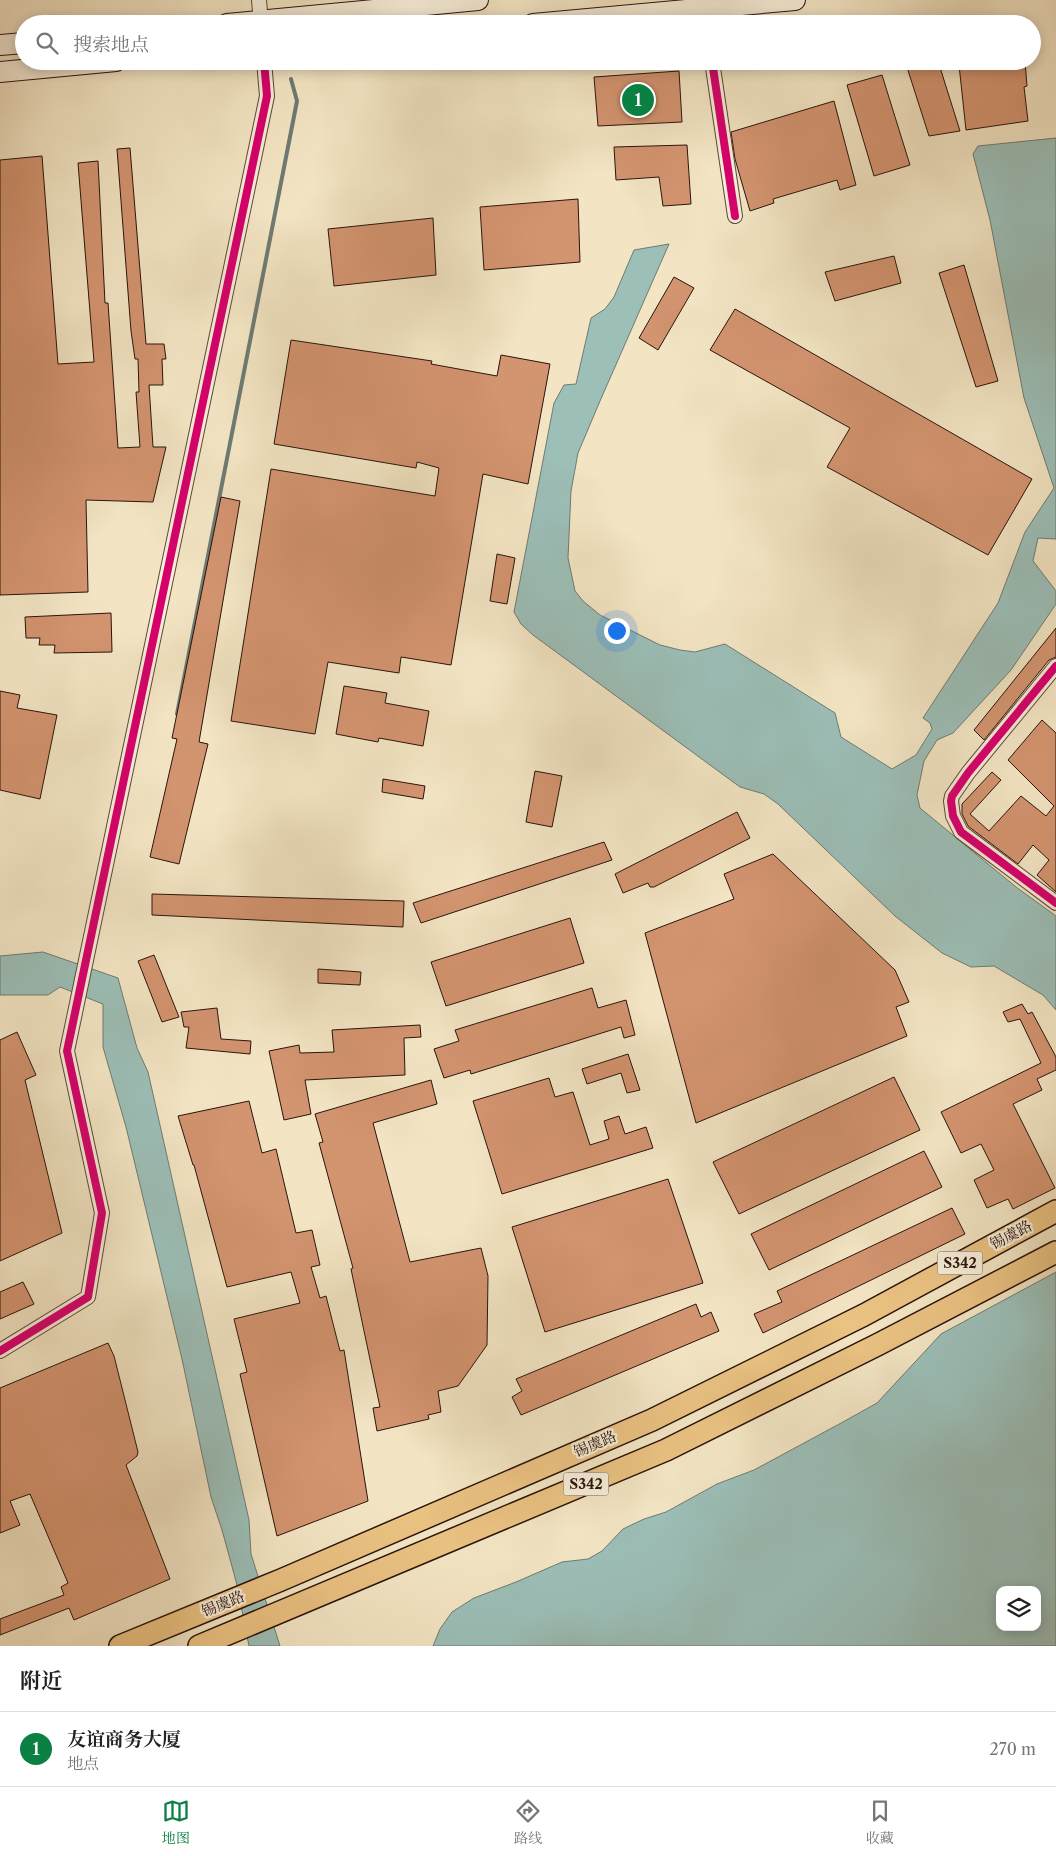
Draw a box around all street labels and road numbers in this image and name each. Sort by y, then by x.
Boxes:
street label: 锡虞路 [986,1216,1035,1254]
road number: S342 [938,1252,982,1274]
street label: 锡虞路 [570,1426,619,1461]
road number: S342 [564,1472,608,1496]
street label: 锡虞路 [198,1586,247,1621]

